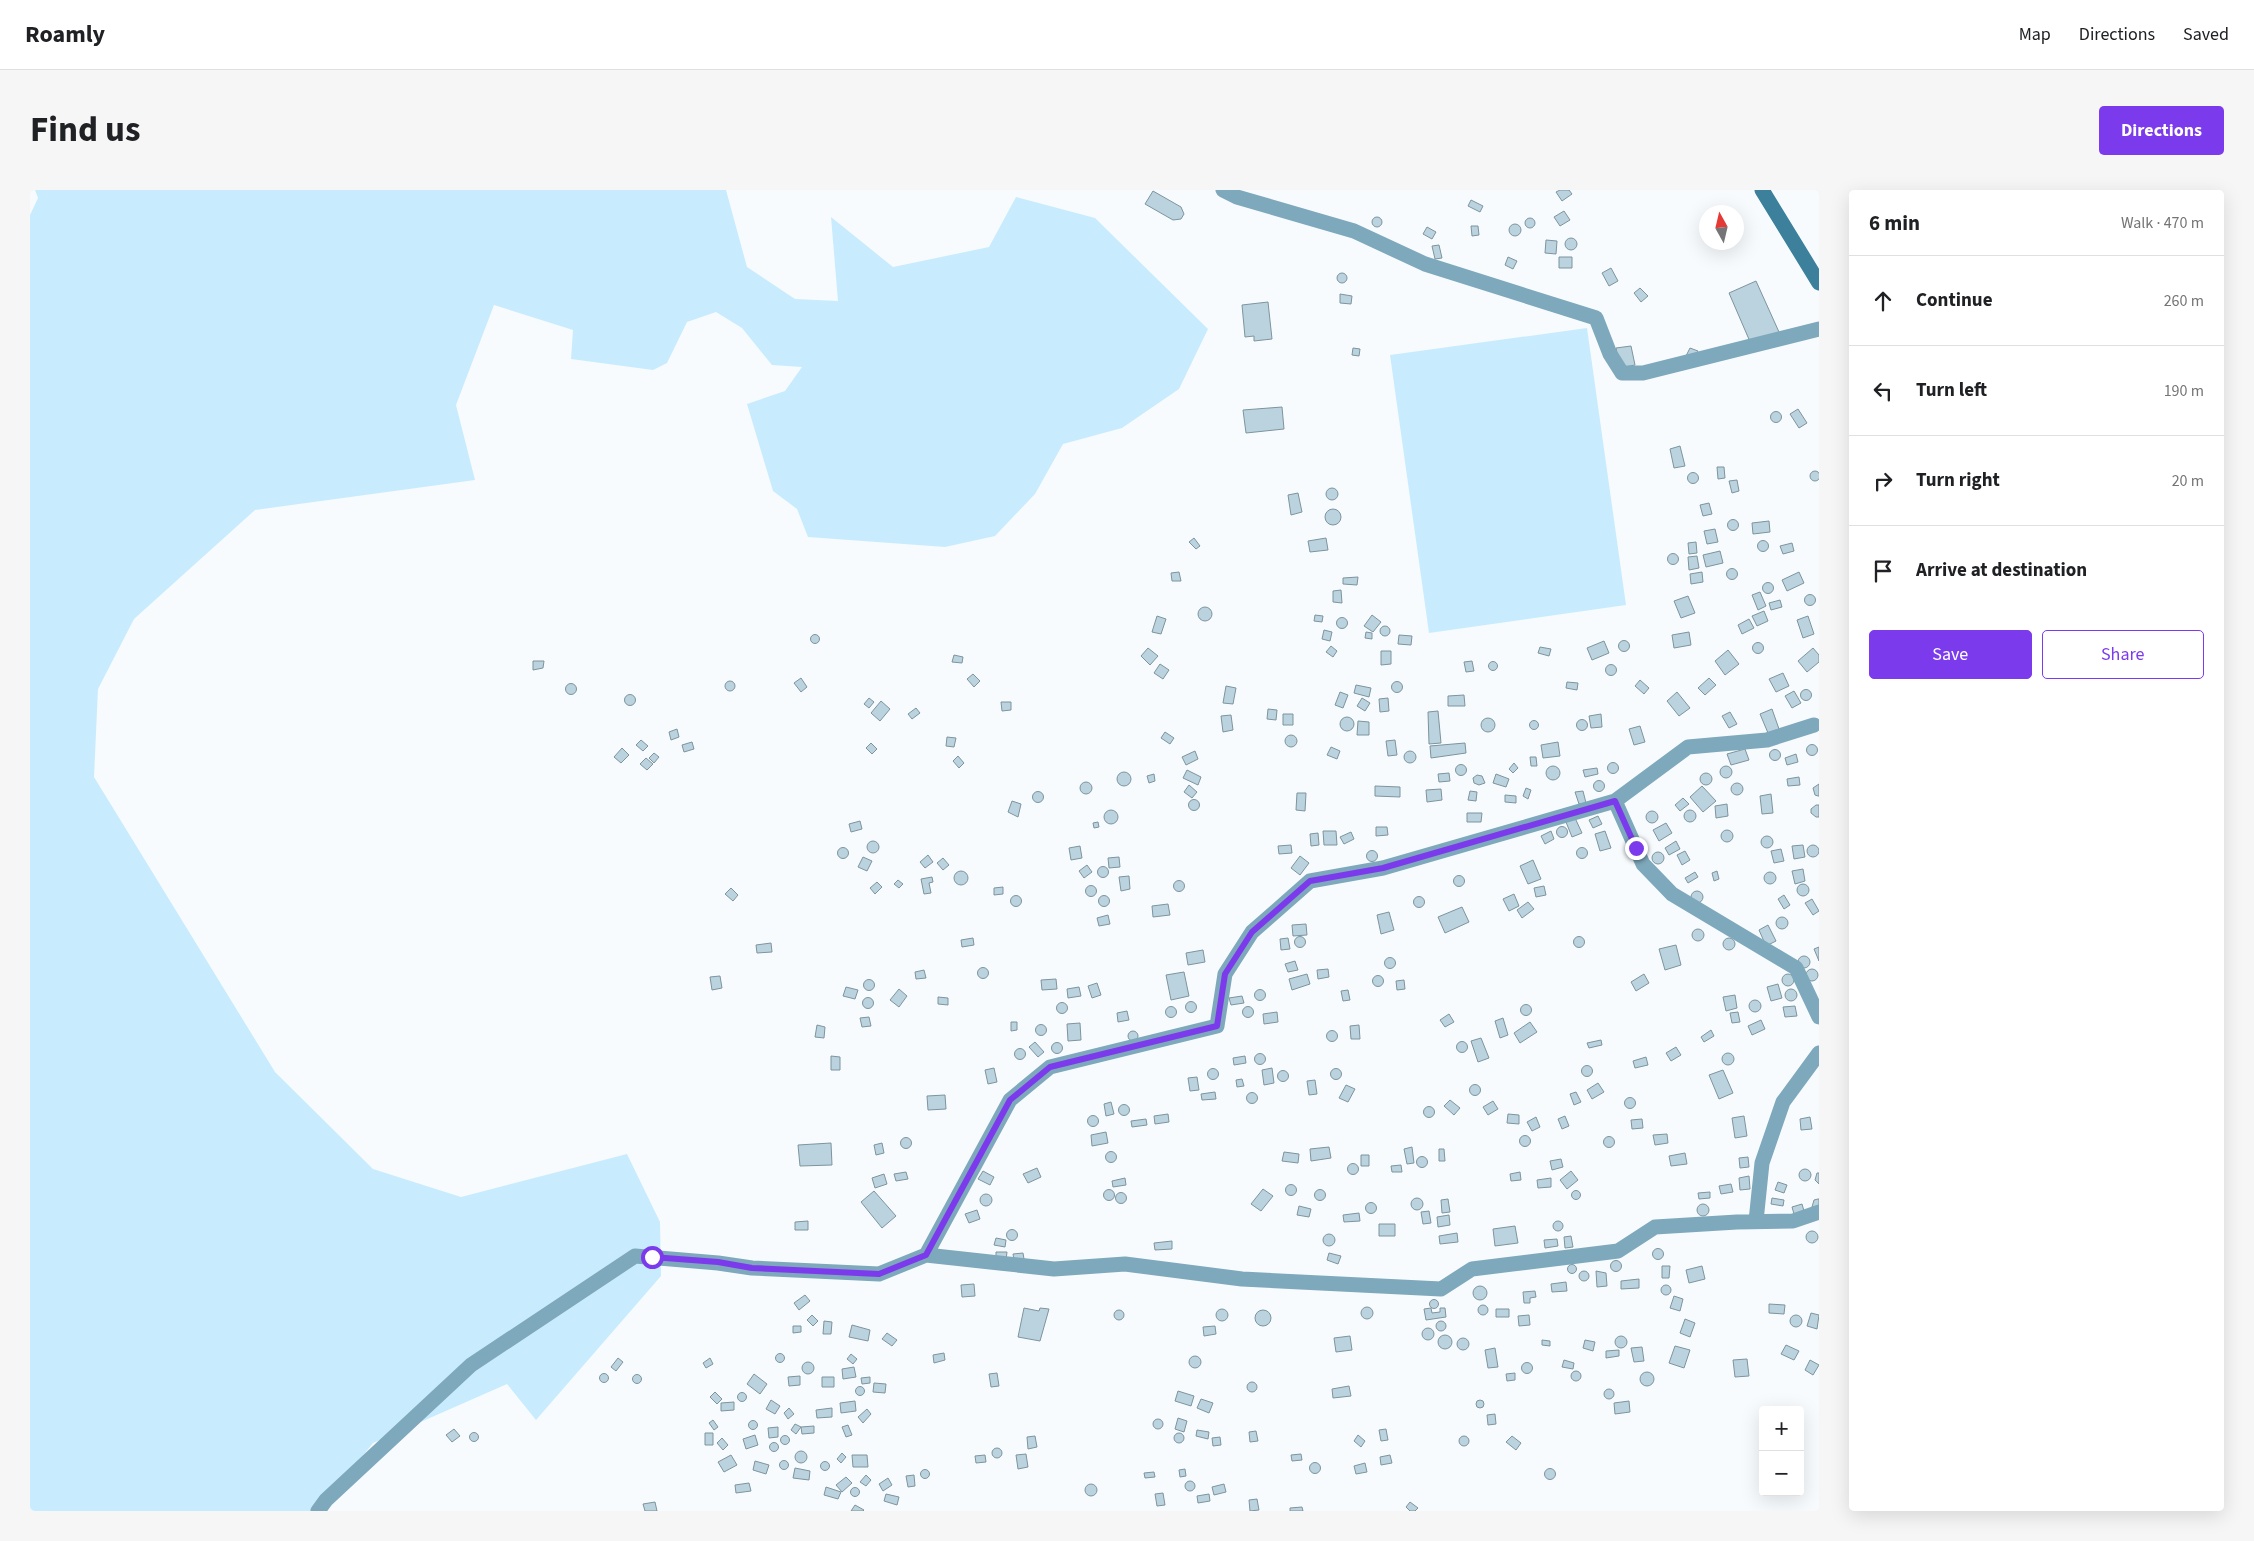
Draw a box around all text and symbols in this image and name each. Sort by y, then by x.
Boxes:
text: Roamly [25,17,105,52]
text: Map [2019,22,2051,47]
text: Directions [2079,22,2155,47]
text: Saved [2183,22,2229,47]
text: Find us [30,105,140,155]
button: Directions [2099,106,2224,155]
north arrow [1699,205,1744,250]
text: 6 min [1869,208,1920,238]
text: Walk · 470 m [2121,212,2204,234]
icon: ahead [1869,287,1897,315]
text: Continue [1916,287,1993,314]
text: 260 m [2164,290,2204,312]
icon: left [1869,377,1897,405]
text: Turn left [1916,377,1987,404]
text: 190 m [2164,380,2204,402]
icon: right [1869,467,1897,495]
text: Turn right [1916,467,2000,494]
text: 20 m [2172,470,2204,492]
icon: arrive [1869,557,1897,585]
text: Arrive at destination [1916,557,2087,584]
button: Save [1869,630,2032,679]
button: Share [2042,630,2204,679]
route end [1625,837,1648,860]
route start [641,1246,664,1269]
map controls [1759,1406,1804,1496]
button: + [1759,1406,1804,1451]
button: − [1759,1451,1804,1496]

